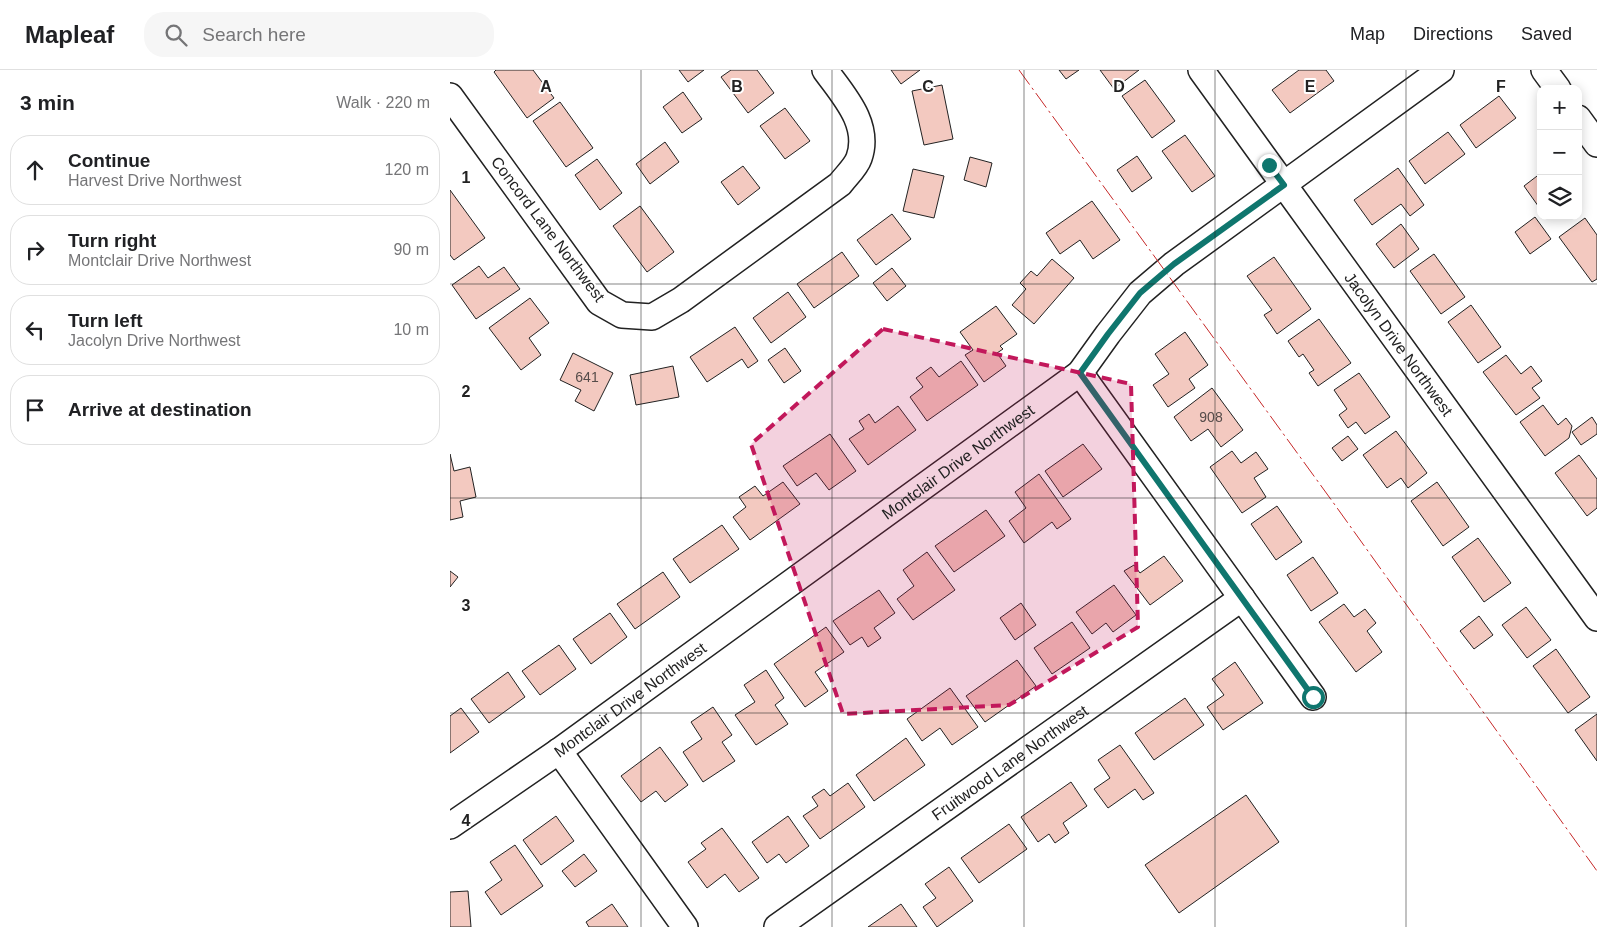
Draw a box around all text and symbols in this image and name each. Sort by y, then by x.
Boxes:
search box [144,12,494,57]
text: Mapleaf [25,21,114,48]
icon: search [162,21,190,49]
text: Search here [202,24,306,45]
text: Map [1350,24,1385,44]
text: Directions [1413,24,1493,44]
text: Saved [1521,24,1572,44]
text: A [540,78,552,95]
text: B [731,78,743,95]
text: C [922,78,934,95]
text: D [1113,78,1125,95]
text: E [1305,78,1316,95]
text: F [1496,78,1506,95]
map controls [1537,85,1582,220]
button: + [1537,85,1582,130]
text: 3 min [20,91,75,114]
text: Walk · 220 m [336,94,430,111]
button: − [1537,130,1582,175]
text: Continue [68,150,150,171]
street label: Concord Lane Northwest [488,153,608,305]
route end [1258,154,1281,177]
icon: ahead [21,156,49,184]
text: 120 m [385,161,429,178]
text: 1 [462,169,471,186]
text: Harvest Drive Northwest [68,172,241,189]
button: layers [1537,175,1582,220]
text: Turn right [68,230,156,251]
icon: right [21,236,49,264]
text: 90 m [393,241,429,258]
text: Montclair Drive Northwest [68,252,251,269]
street label: Jacolyn Drive Northwest [1342,269,1457,419]
text: Turn left [68,310,143,331]
icon: left [21,316,49,344]
text: 10 m [393,321,429,338]
text: Jacolyn Drive Northwest [68,332,241,349]
house number: 641 [575,369,599,385]
text: 2 [462,383,471,400]
icon: arrive [21,396,49,424]
text: Arrive at destination [68,399,252,420]
street label: Montclair Drive Northwest [879,401,1037,522]
house number: 908 [1199,409,1223,425]
text: 3 [462,597,471,614]
street label: Montclair Drive Northwest [551,638,710,760]
route start [1302,686,1325,709]
street label: Fruitwood Lane Northwest [928,701,1091,823]
text: 4 [462,812,471,829]

